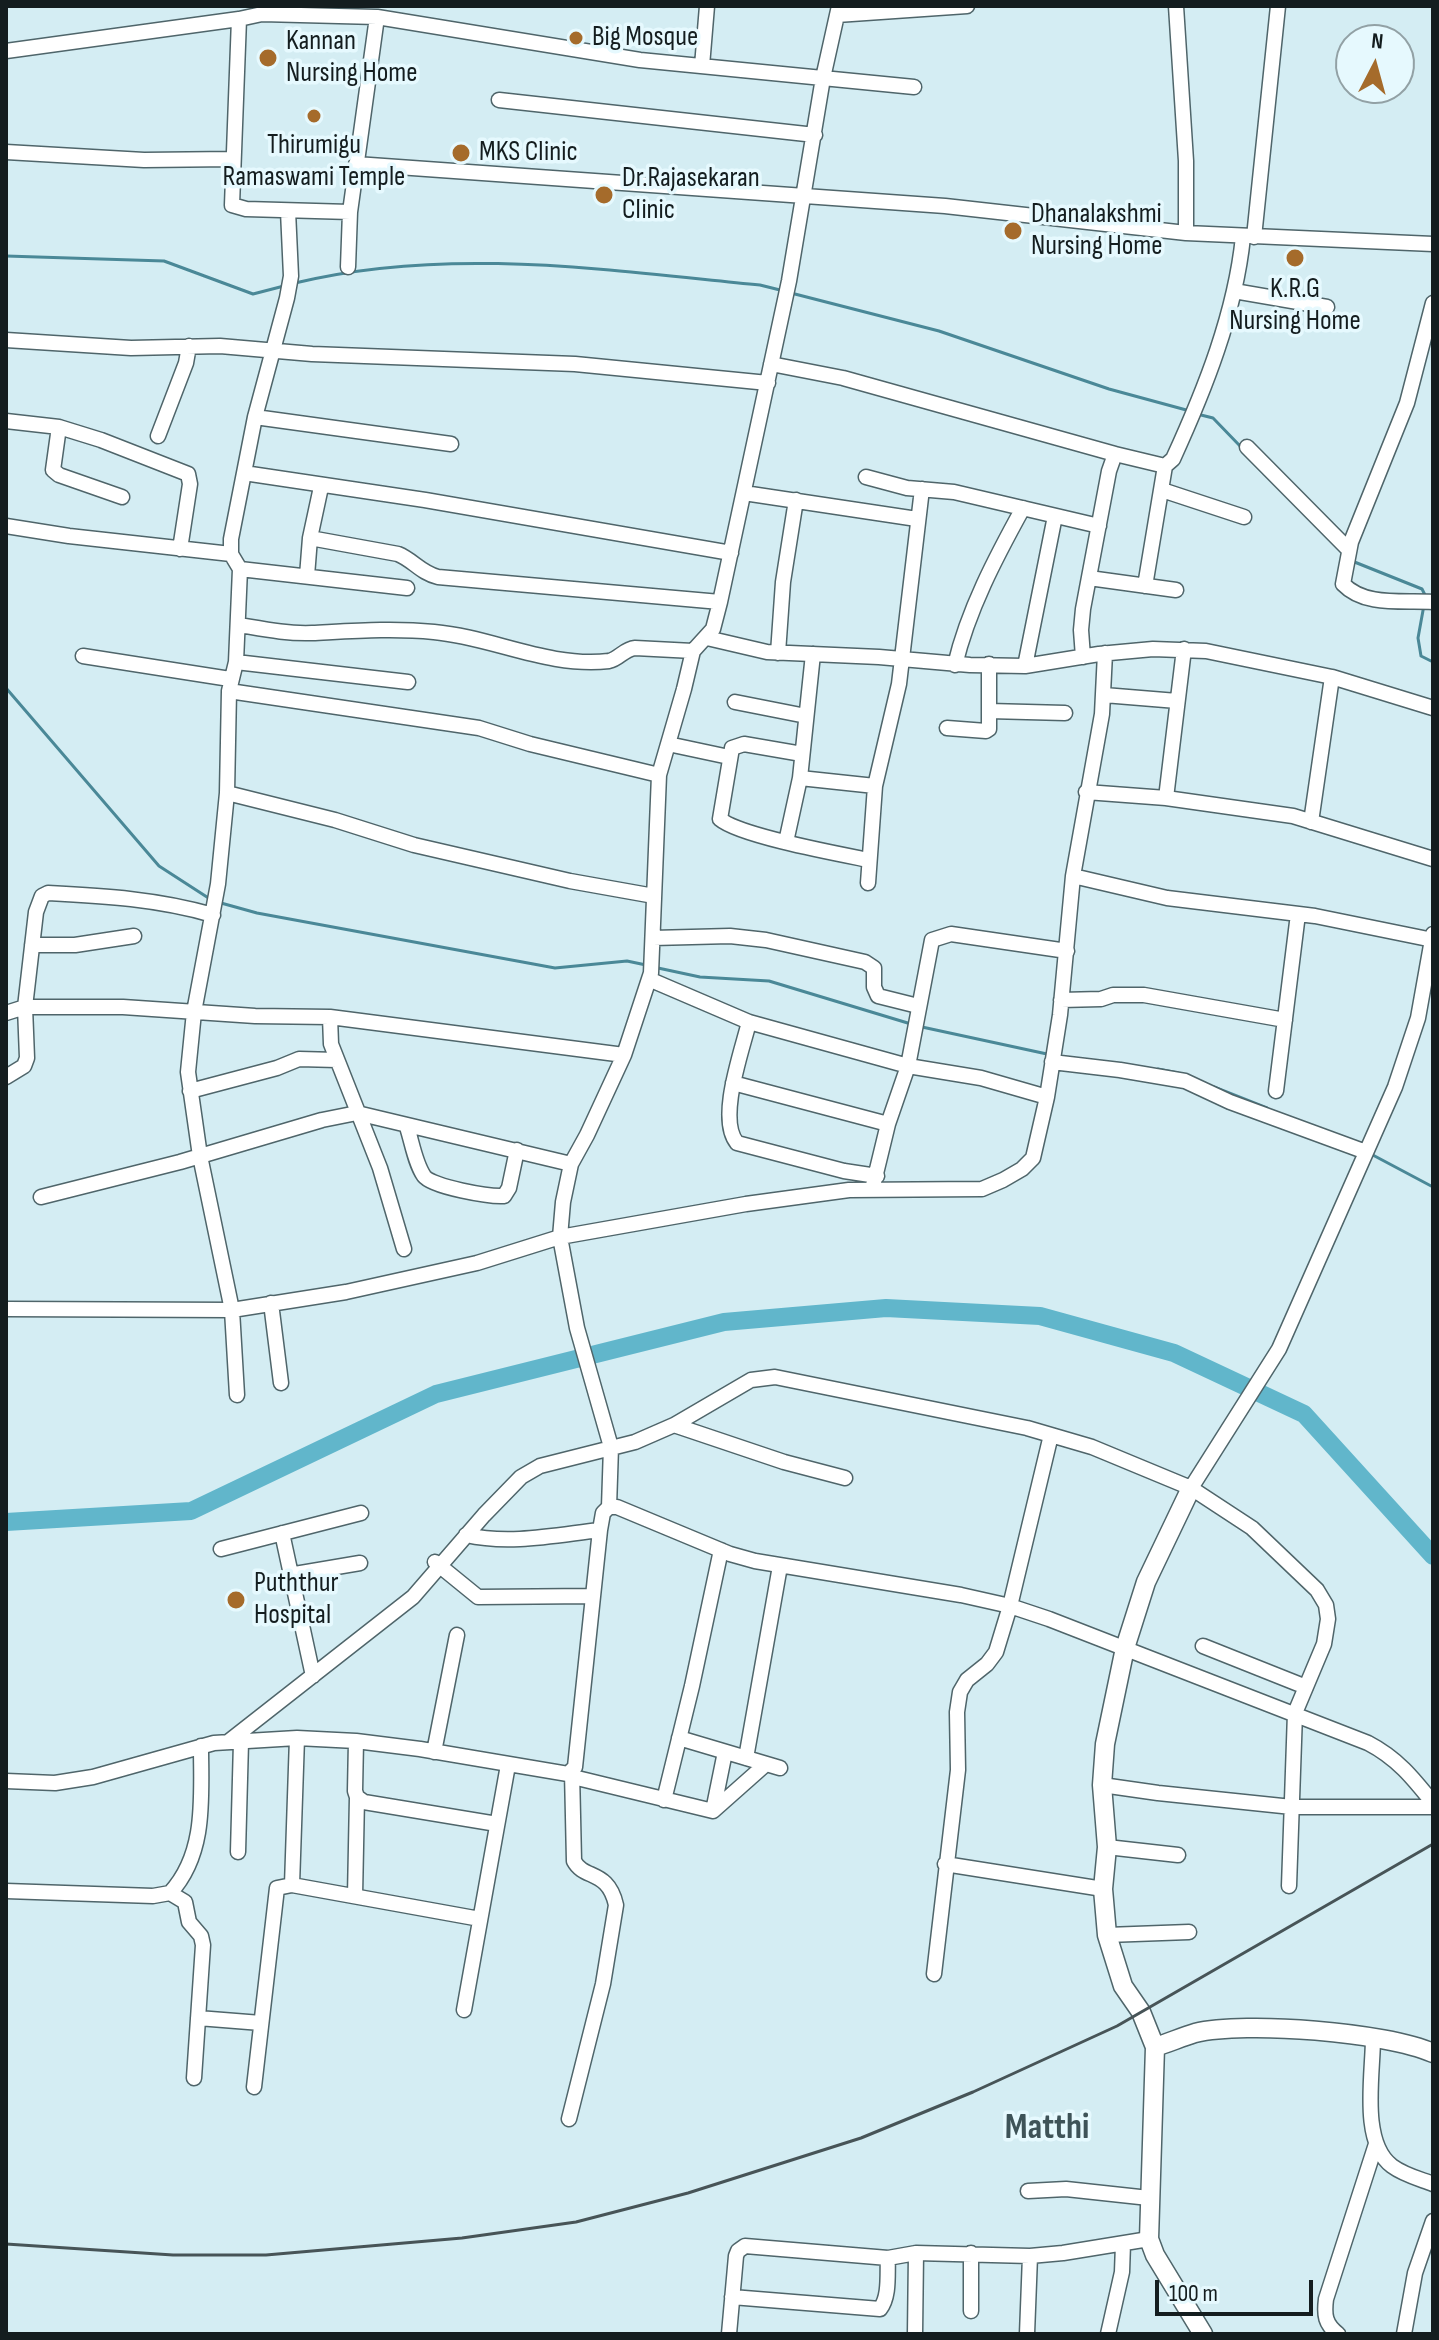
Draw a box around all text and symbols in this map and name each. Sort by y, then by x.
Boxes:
place label: Big Mosque [592,21,698,55]
north arrow [1335,24,1415,104]
place label: Kannan Nursing Home [286,25,418,91]
text: N [1370,28,1385,56]
marker: Big Mosque [567,29,585,47]
marker: Kannan Nursing Home [257,47,279,69]
marker: Thirumigu Ramaswami Temple [305,107,323,125]
place label: Thirumigu Ramaswami Temple [223,129,405,195]
place label: MKS Clinic [479,136,578,170]
marker: MKS Clinic [450,142,472,164]
place label: Dr.Rajasekaran Clinic [622,162,760,228]
marker: Dr.Rajasekaran Clinic [593,184,615,206]
place label: Dhanalakshmi Nursing Home [1031,198,1163,264]
marker: Dhanalakshmi Nursing Home [1002,220,1024,242]
marker: K.R.G Nursing Home [1284,247,1306,269]
place label: K.R.G Nursing Home [1229,273,1361,339]
place label: Puththur Hospital [254,1567,339,1633]
marker: Puththur Hospital [225,1589,247,1611]
district label: Matthi [1005,2107,1089,2151]
scale bar [1159,2264,1317,2314]
text: 100 m [1169,2279,1218,2308]

